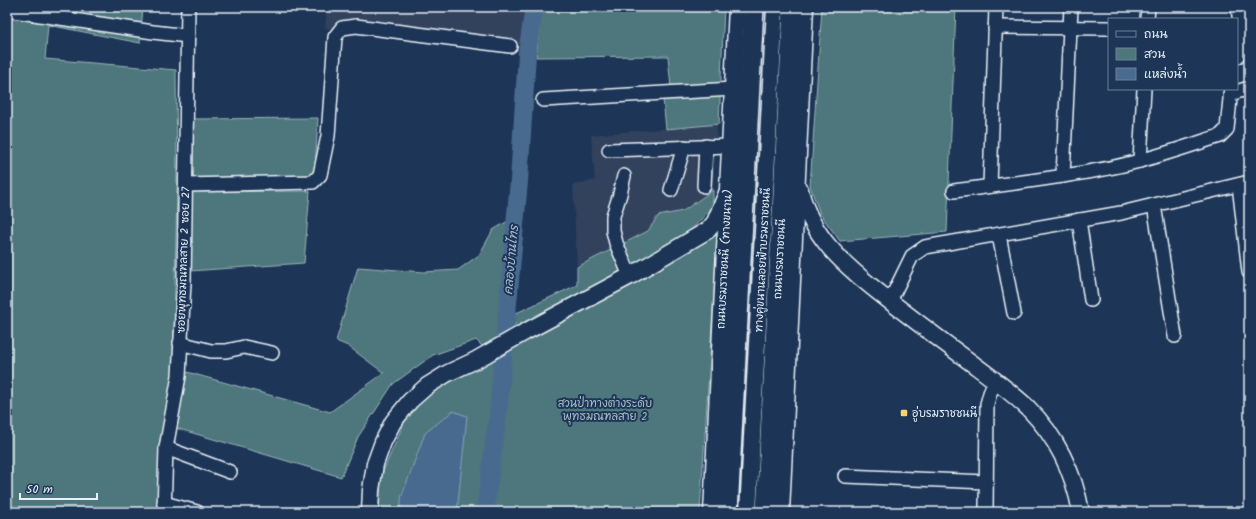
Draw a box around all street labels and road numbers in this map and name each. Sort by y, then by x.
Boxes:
street label: ซอยพุทธมณฑลสาย 2 ซอย 27 [172,186,196,333]
street label: ทางคู่ขนานลอยฟ้าบรมราชชนนี [750,187,776,333]
street label: ถนนบรมราชชนนี (ทางขนาน) [712,189,738,329]
street label: ถนนบรมราชชนนี [769,218,791,300]

